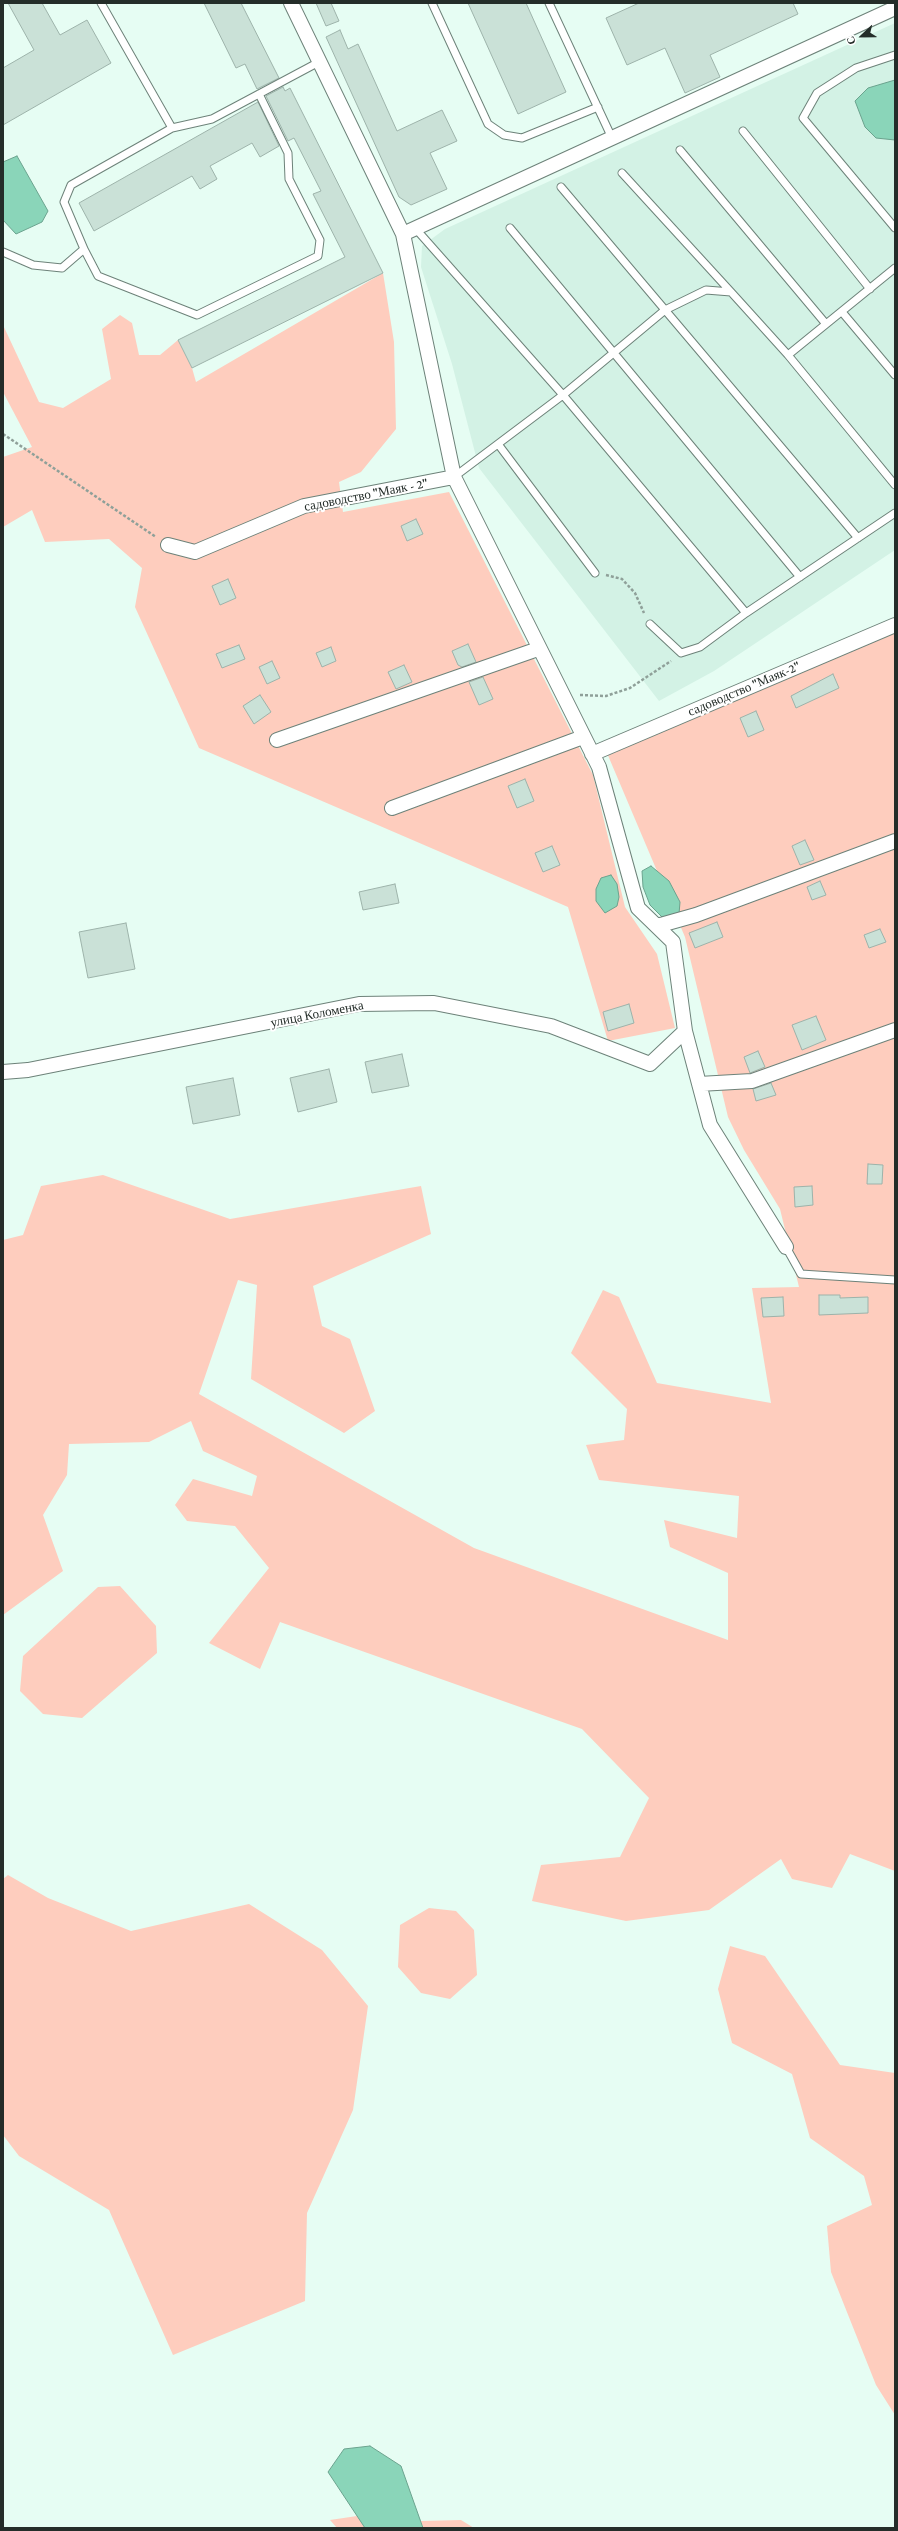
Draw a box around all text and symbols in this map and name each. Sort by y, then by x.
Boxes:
north arrow [842,16,882,56]
text: С [844,35,858,46]
street label: садоводство "Маяк - 2" [303,475,429,515]
street label: садоводство "Маяк-2" [685,658,803,720]
street label: улица Коломенка [269,997,365,1031]

